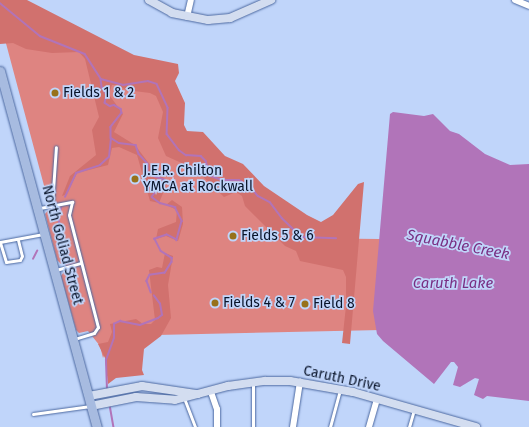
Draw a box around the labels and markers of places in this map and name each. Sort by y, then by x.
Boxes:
place label: Fields 1 & 2 [63,85,134,101]
marker: Fields 1 & 2 [50,88,60,98]
place label: J.E.R. Chilton YMCA at Rockwall [143,163,253,196]
marker: J.E.R. Chilton YMCA at Rockwall [130,174,140,184]
place label: Fields 5 & 6 [241,228,314,244]
marker: Fields 5 & 6 [228,231,238,241]
place label: Fields 4 & 7 [223,295,295,311]
place label: Field 8 [313,296,355,312]
marker: Fields 4 & 7 [210,298,220,308]
marker: Field 8 [300,299,310,309]

